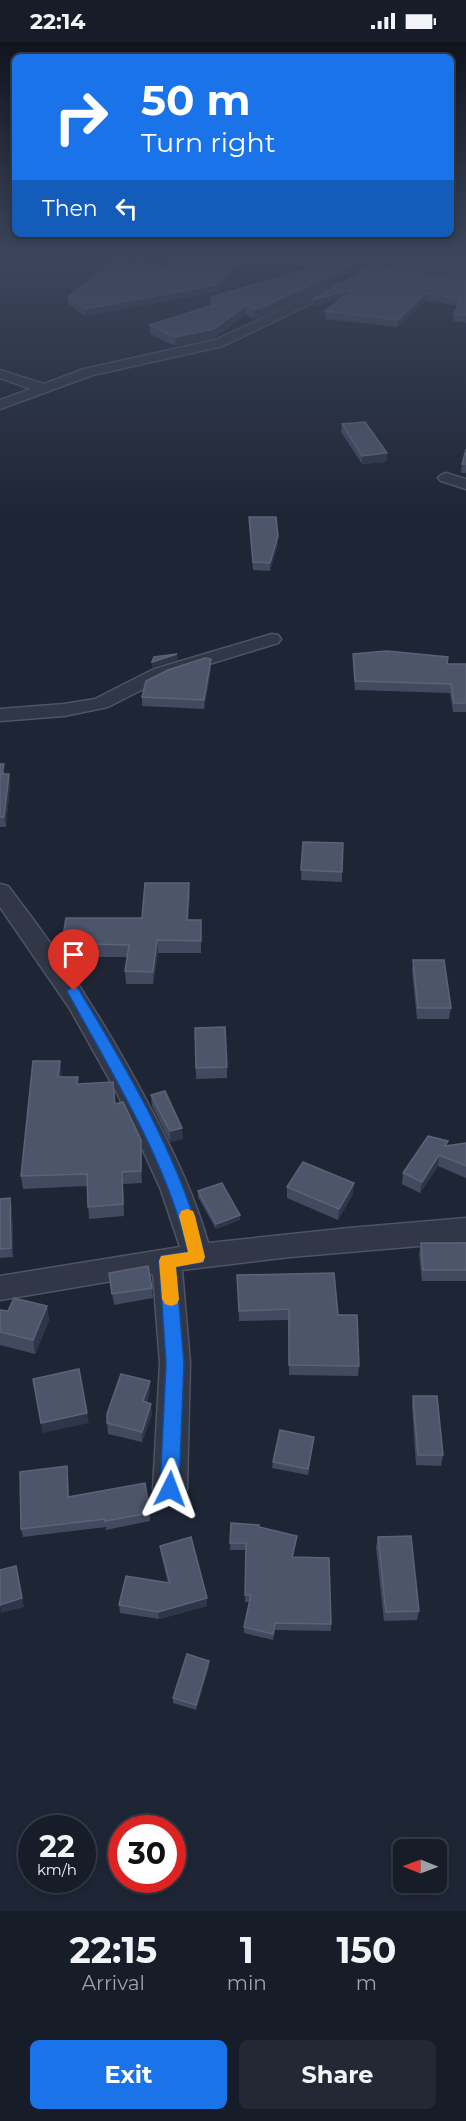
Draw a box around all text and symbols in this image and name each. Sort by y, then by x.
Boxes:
text: 22:14 [30,8,86,35]
text: 50 m [141,74,250,126]
icon: right [42,78,120,156]
text: Turn right [141,126,276,159]
icon: left [110,192,143,225]
text: Then [42,195,98,222]
pin [48,929,99,991]
icon: arrive [57,938,90,971]
position arrow [138,1457,202,1521]
speed limit sign: 30 [108,1815,186,1893]
text: 22 [39,1828,75,1865]
north arrow [393,1839,447,1893]
map controls [393,1839,447,1893]
text: km/h [37,1860,77,1879]
text: 22:15 [70,1928,157,1972]
text: 1 [240,1928,254,1972]
text: 150 [336,1928,396,1972]
text: Arrival [82,1971,145,1995]
text: min [227,1971,267,1995]
text: m [356,1971,377,1995]
button: Exit [30,2040,227,2109]
button: Share [239,2040,436,2109]

